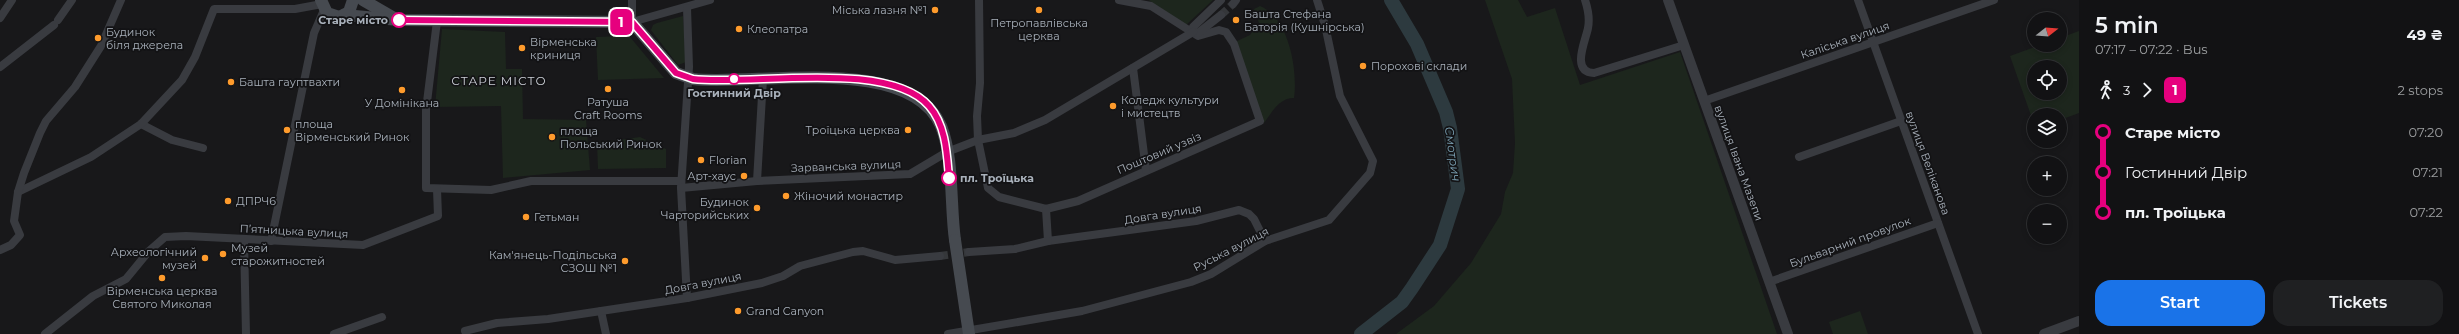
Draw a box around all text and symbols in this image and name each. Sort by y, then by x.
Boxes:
place label: Міська лазня №1 [832,3,927,17]
marker: Міська лазня №1 [930,5,940,15]
marker: Петропавлівська церква [1034,5,1044,15]
place label: Башта Стефана Баторія (Кушнірська) [1244,7,1365,34]
line badge: 1 [608,9,634,35]
marker: Старе місто [391,12,407,28]
north arrow [2027,12,2067,52]
map controls [2027,12,2067,244]
text: 5 min [2095,12,2159,39]
place label: Старе місто [318,13,388,27]
text: 1 [618,13,624,31]
marker: Башта Стефана Баторія (Кушнірська) [1231,15,1241,25]
place label: Петропавлівська церква [990,16,1088,43]
street label: Каліська вулиця [1799,18,1891,62]
place label: Клеопатра [747,22,808,36]
marker: Клеопатра [734,24,744,34]
place label: Будинок біля джерела [106,25,183,52]
text: 49 ₴ [2407,25,2443,44]
marker: Будинок біля джерела [93,33,103,43]
place label: Вірменська криниця [530,35,597,62]
text: 07:17 – 07:22 · Bus [2095,41,2208,57]
marker: Вірменська криниця [517,43,527,53]
place label: Порохові склади [1371,59,1467,73]
button: locate [2027,60,2067,100]
marker: Порохові склади [1358,61,1368,71]
district label: СТАРЕ МІСТО [451,73,547,88]
marker: Гостинний Двір [728,73,740,85]
place label: Башта гауптвахти [239,75,340,89]
marker: Башта гауптвахти [226,77,236,87]
icon: walk [2095,79,2117,101]
icon: forward [2136,79,2158,101]
text: 1 [2172,81,2178,99]
text: 3 [2123,82,2130,98]
text: 2 stops [2398,82,2443,98]
marker: Ратуша Craft Rooms [603,84,613,94]
marker: У Домінікана [397,85,407,95]
place label: Гостинний Двір [687,86,781,100]
place label: Коледж культури і мистецтв [1121,93,1219,120]
place label: Ратуша Craft Rooms [574,95,643,122]
place label: У Домінікана [365,96,439,110]
marker: Коледж культури і мистецтв [1108,101,1118,111]
street label: вулиця Івана Мазепи [1712,103,1766,223]
button: layers [2027,108,2067,148]
street label: вулиця Веліканова [1903,109,1953,217]
place label: площа Вірменський Ринок [295,117,410,144]
place label: Троїцька церква [806,123,900,137]
text: Старе місто [2125,123,2220,142]
place label: площа Польський Ринок [560,124,663,151]
text: 07:20 [2408,124,2443,140]
marker: площа Вірменський Ринок [282,125,292,135]
marker: Троїцька церква [903,125,913,135]
water label: Смотрич [1442,126,1464,182]
street label: Поштовий узвіз [1115,129,1204,177]
marker: площа Польський Ринок [547,132,557,142]
place label: Florian [709,153,747,167]
marker: Florian [696,155,706,165]
button: + [2027,156,2067,196]
street label: Зарванська вулиця [791,157,901,175]
text: Гостинний Двір [2125,163,2247,182]
text: 07:21 [2412,164,2443,180]
place label: Арт-хаус [687,169,736,183]
marker: пл. Троїцька [941,170,957,186]
marker: Арт-хаус [739,171,749,181]
place label: пл. Троїцька [960,171,1034,185]
place label: Жіночий монастир [794,189,903,203]
marker: Жіночий монастир [781,191,791,201]
place label: ДПРЧ6 [236,194,276,208]
place label: Будинок Чарторийських [661,195,750,222]
marker: ДПРЧ6 [223,196,233,206]
street label: Довга вулиця [1123,201,1203,227]
marker: Будинок Чарторийських [752,203,762,213]
text: пл. Троїцька [2125,203,2226,222]
button: − [2027,204,2067,244]
text: 07:22 [2410,204,2443,220]
place label: Гетьман [534,210,579,224]
marker: Гетьман [521,212,531,222]
street label: Бульварний провулок [1788,213,1913,270]
street label: Пʼятницька вулиця [239,221,349,241]
street label: Руська вулиця [1191,224,1271,274]
place label: Музей старожитностей [231,241,325,268]
place label: Археологічний музей [111,245,197,272]
place label: Кам'янець-Подільська СЗОШ №1 [489,248,617,275]
marker: Музей старожитностей [218,249,228,259]
marker: Археологічний музей [200,253,210,263]
marker: Кам'янець-Подільська СЗОШ №1 [620,256,630,266]
street label: Довга вулиця [663,269,743,297]
marker: Вірменська церква Святого Миколая [157,273,167,283]
button: Start [2095,280,2265,326]
button: Tickets [2273,280,2443,326]
place label: Вірменська церква Святого Миколая [106,284,218,311]
place label: Grand Canyon [746,304,824,318]
marker: Grand Canyon [733,306,743,316]

